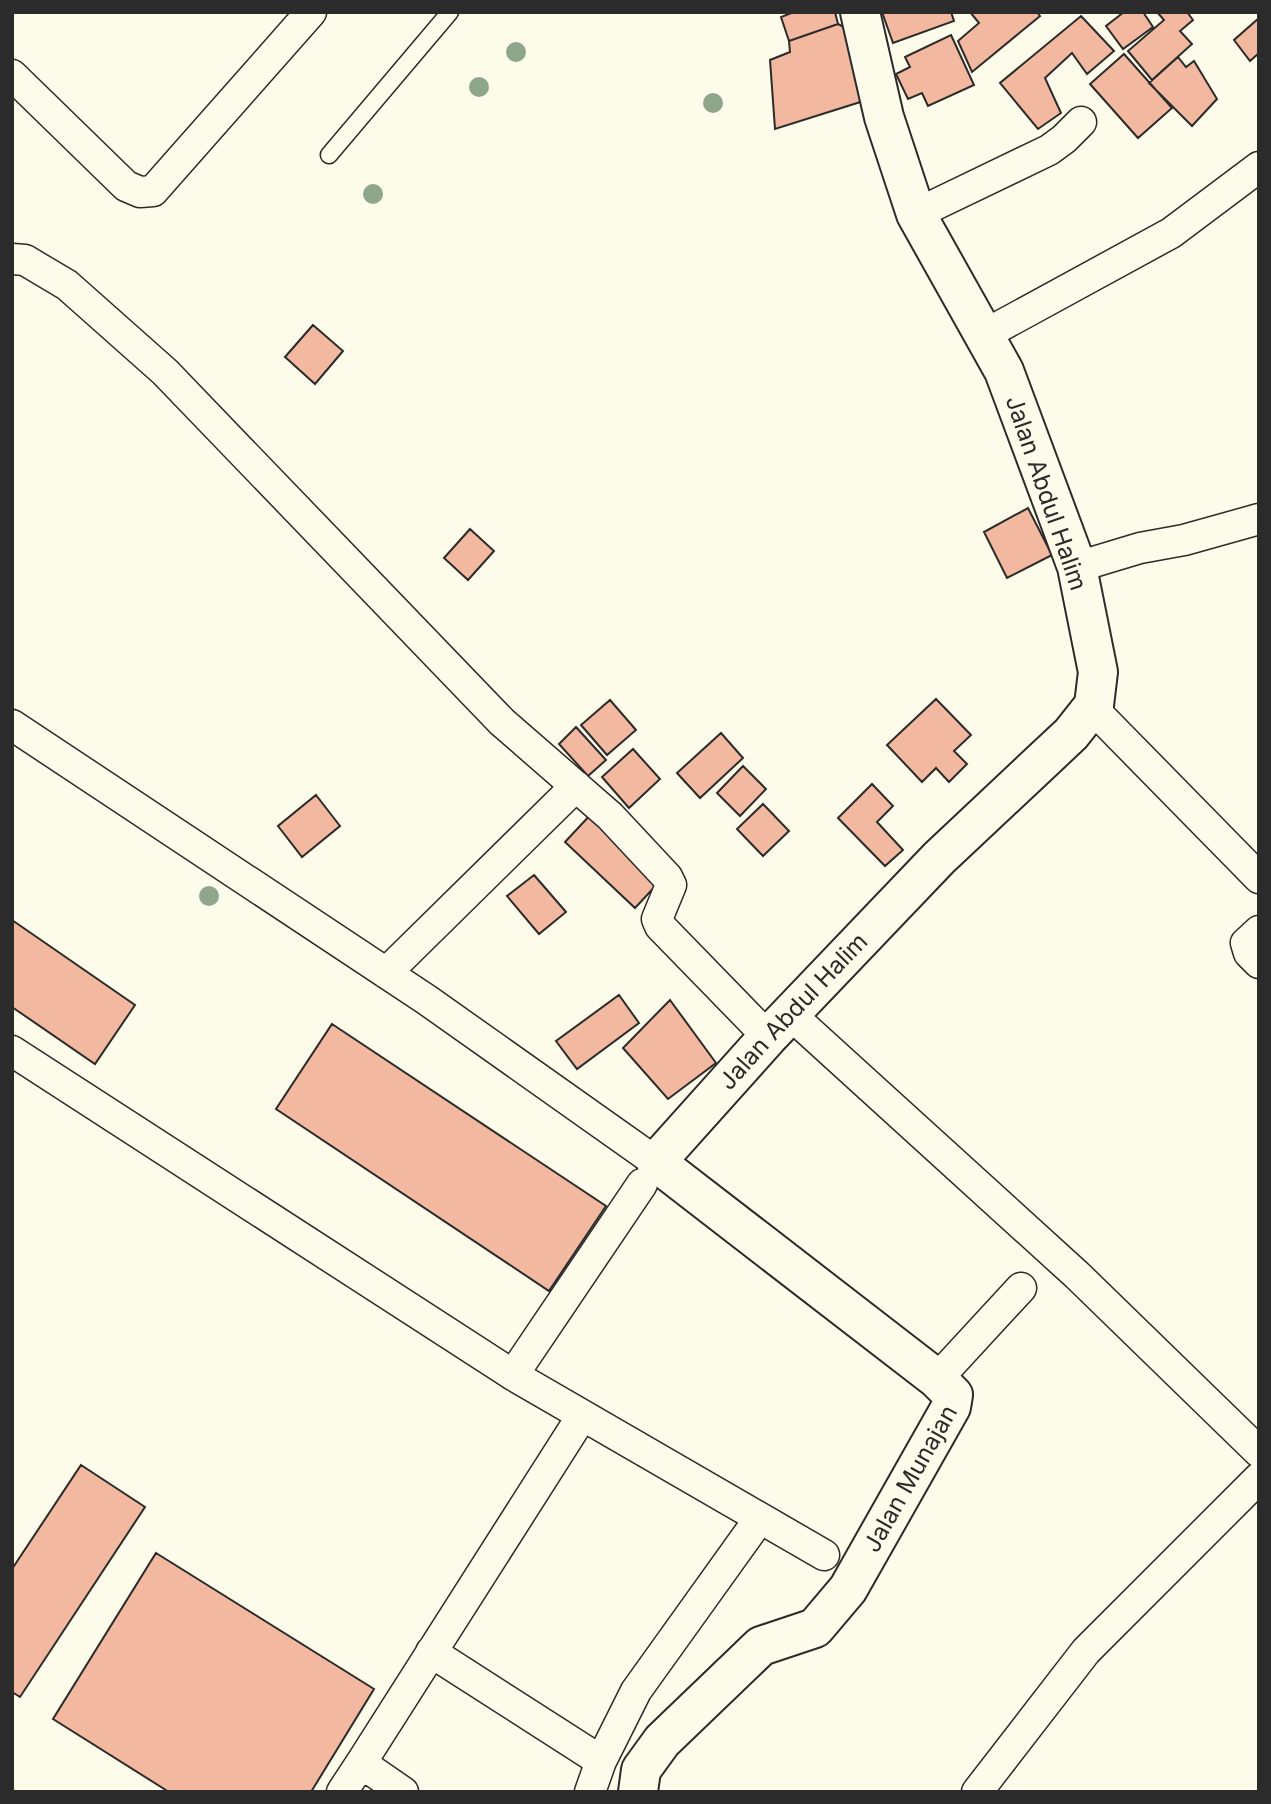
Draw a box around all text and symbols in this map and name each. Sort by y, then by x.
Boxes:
street label: Jalan Abdul Halim [1000,392,1093,594]
street label: Jalan Abdul Halim [713,927,873,1096]
street label: Jalan Munajan [857,1400,963,1557]

